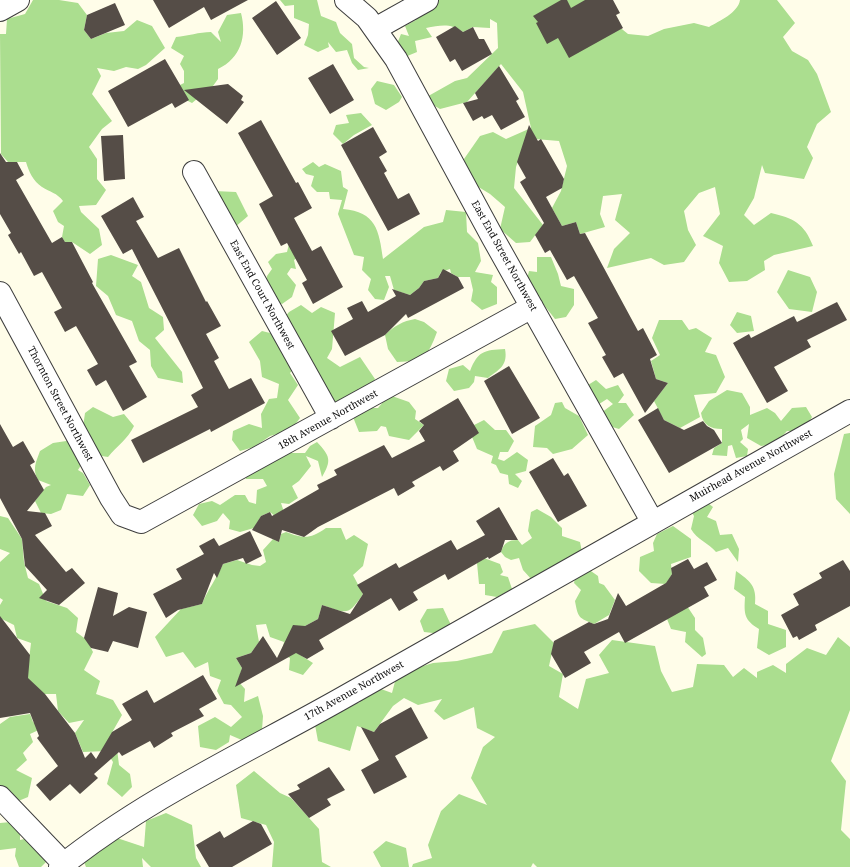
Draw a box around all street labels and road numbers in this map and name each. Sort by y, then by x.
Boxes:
street label: East End Street Northwest [469,199,539,313]
street label: East End Court Northwest [227,238,297,352]
street label: Thornton Street Northwest [25,345,95,463]
street label: 18th Avenue Northwest [276,388,380,452]
street label: Muirhead Avenue Northwest [688,427,814,505]
street label: 17th Avenue Northwest [302,659,406,723]

